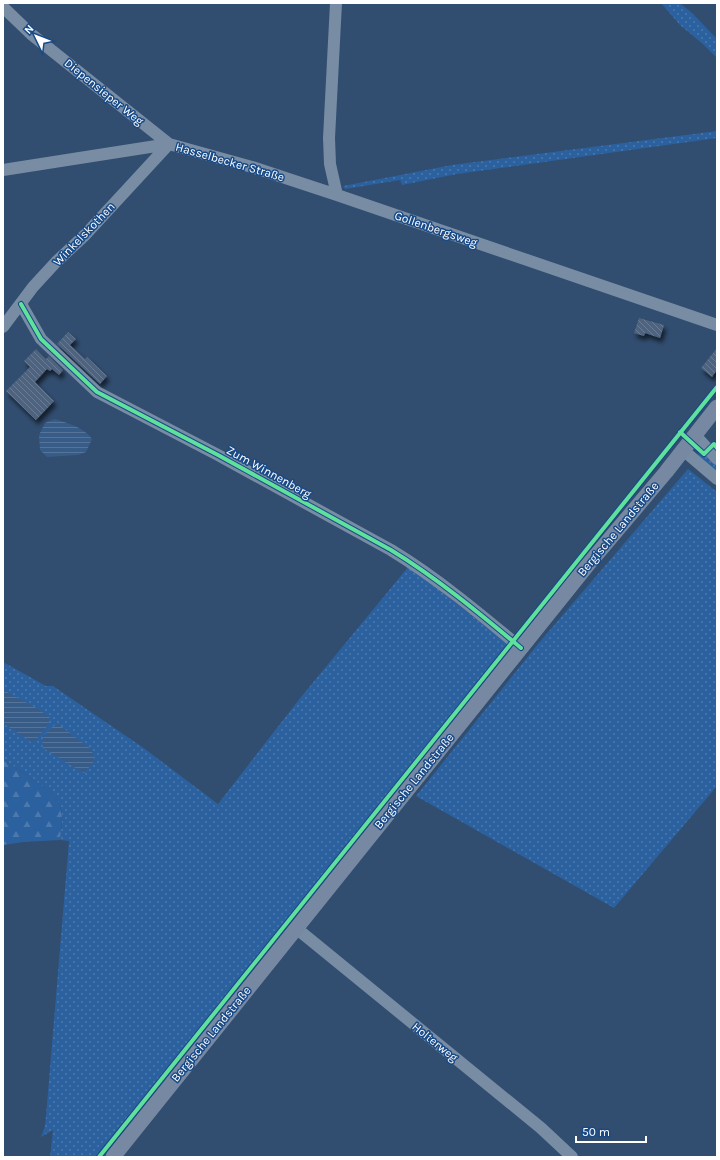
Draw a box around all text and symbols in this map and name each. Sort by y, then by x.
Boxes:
north arrow [16,16,56,56]
text: N [22,22,36,37]
street label: Diepensieper Weg [62,56,147,128]
street label: Hasselbecker Straße [174,140,286,184]
street label: Winkelskothen [50,199,118,269]
street label: Gollenbergsweg [393,208,479,250]
street label: Zum Winnenberg [224,443,314,501]
street label: Bergische Landstraße [574,479,662,579]
street label: Bergische Landstraße [371,730,457,832]
street label: Bergische Landstraße [168,983,254,1085]
street label: Holterweg [409,1019,461,1065]
scale bar [576,1118,646,1144]
text: 50 m [582,1125,610,1139]

